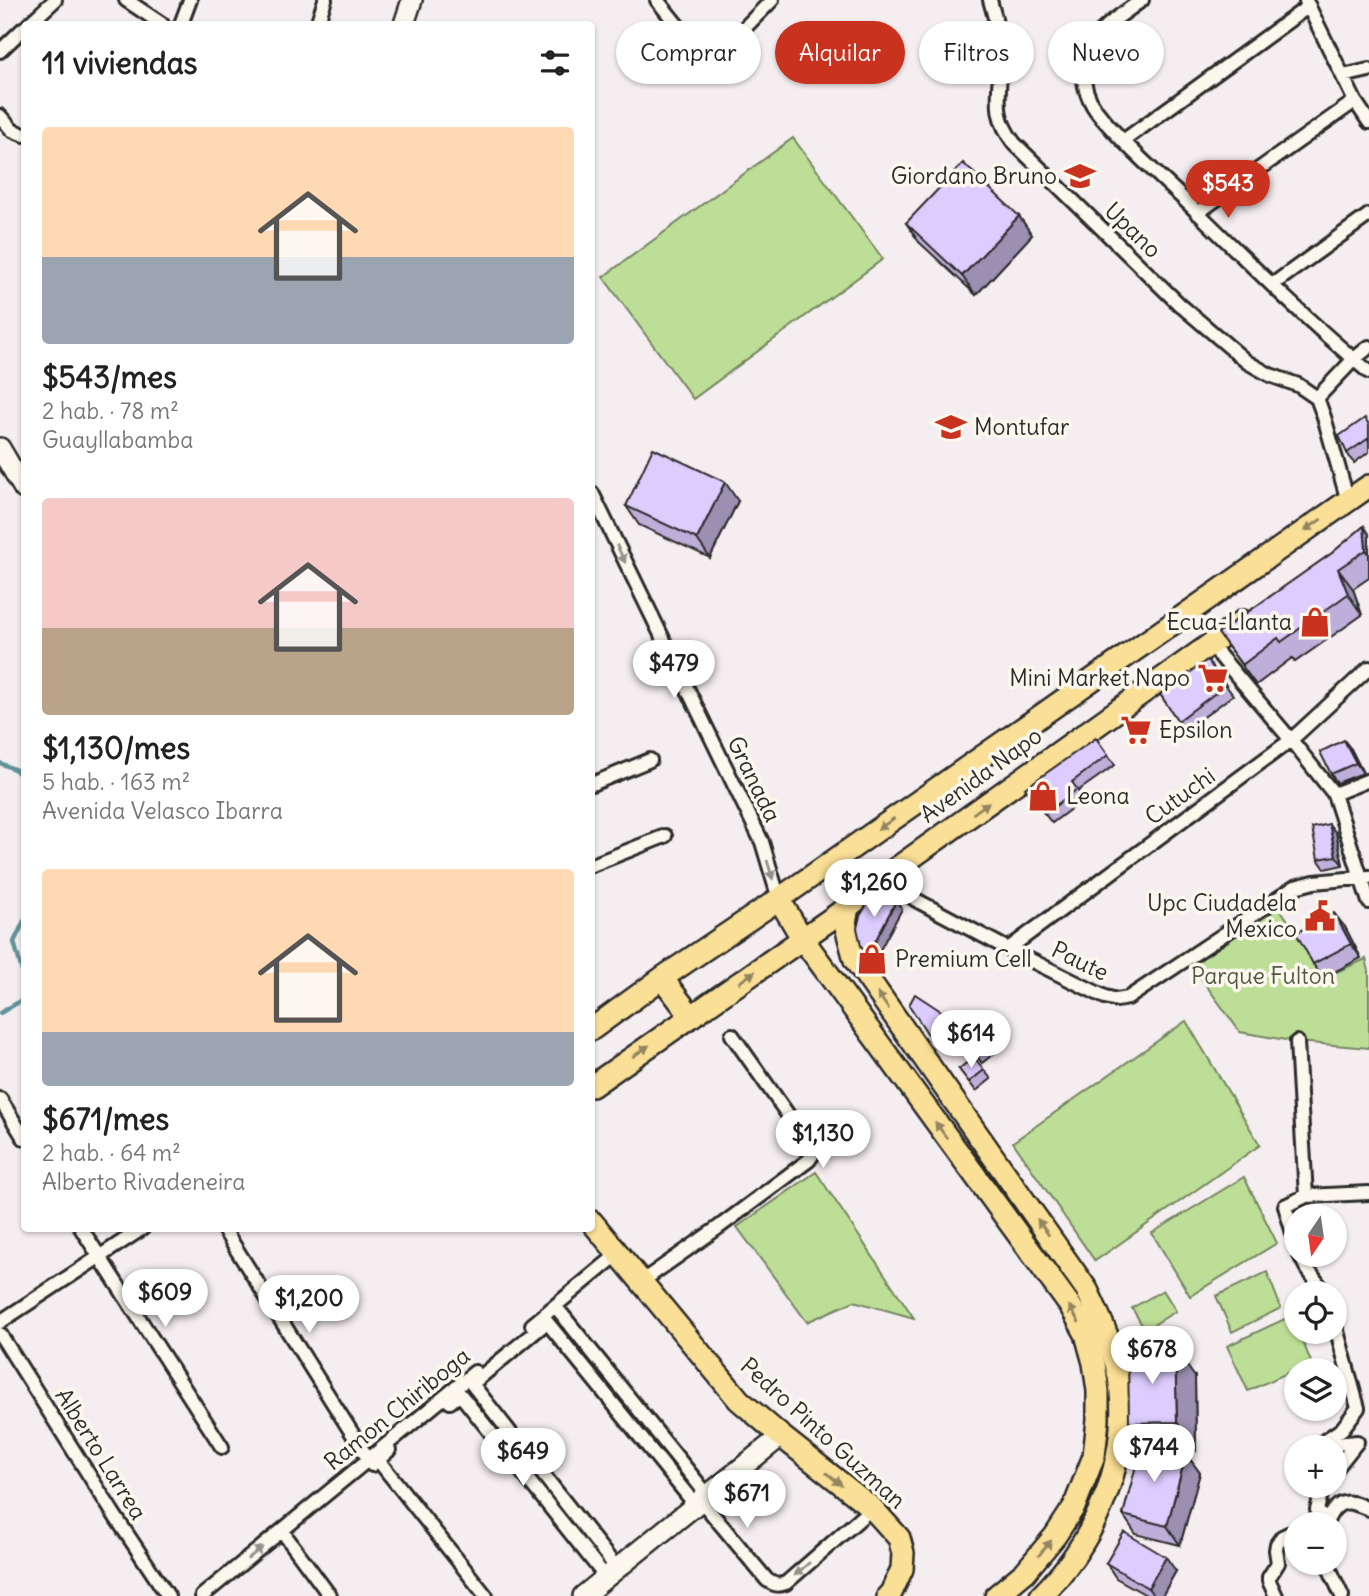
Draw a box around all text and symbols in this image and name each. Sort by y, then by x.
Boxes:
chip: Comprar [616,21,761,84]
chip: Alquilar [775,21,905,84]
chip: Filtros [919,21,1034,84]
chip: Nuevo [1048,21,1164,84]
text: 11 viviendas [42,44,197,82]
icon: filters [536,44,574,82]
school or university icon: Giordano Bruno [1063,159,1097,193]
pin: $543 [1187,160,1269,220]
place label: Giordano Bruno [891,161,1057,190]
text: $543 [1202,168,1254,197]
icon: home [245,173,371,299]
street label: Upano [1099,196,1168,264]
text: $543/mes [42,358,177,396]
text: 2 hab. · 78 m² [42,396,179,425]
school or university icon: Montufar [934,410,968,444]
place label: Montufar [974,412,1070,441]
text: Guayllabamba [42,425,193,454]
one-way arrow [1304,518,1322,532]
icon: home [245,544,371,670]
one-way arrow [616,544,627,564]
shop icon: Ecua-Llanta [1298,605,1332,639]
place label: Ecua-Llanta [1166,607,1292,636]
pin: $479 [633,640,715,700]
text: $479 [649,648,699,677]
supermarket icon: Mini Market Napo [1196,661,1230,695]
place label: Mini Market Napo [1009,663,1190,692]
supermarket icon: Epsilon [1119,713,1153,747]
place label: Epsilon [1159,715,1233,744]
street label: Avenida Napo [914,721,1047,829]
text: $1,130/mes [42,729,190,767]
street label: Granada [721,731,788,826]
street label: Cutuchi [1139,761,1220,831]
text: 5 hab. · 163 m² [42,767,190,796]
shop icon: Leona [1026,779,1060,813]
place label: Leona [1066,781,1130,810]
text: Avenida Velasco Ibarra [42,796,283,825]
one-way arrow [972,801,990,815]
one-way arrow [877,817,895,831]
one-way arrow [766,860,776,881]
pin: $1,260 [817,860,931,919]
text: $1,260 [840,867,908,896]
place label: Upc Ciudadela Mexico [1147,888,1297,943]
public building icon: Upc Ciudadela Mexico [1303,899,1337,933]
icon: home [245,915,371,1041]
street label: Paute [1047,934,1113,987]
shop icon: Premium Cell [855,942,889,976]
place label: Premium Cell [895,944,1032,973]
park label: Parque Fulton [1191,961,1335,990]
one-way arrow [738,970,756,984]
one-way arrow [876,992,890,1010]
pin: $614 [930,1010,1012,1070]
text: $614 [947,1018,995,1047]
one-way arrow [632,1044,650,1058]
text: $671/mes [42,1100,169,1138]
pin: $1,130 [766,1110,880,1170]
text: $1,130 [792,1118,854,1147]
one-way arrow [934,1121,949,1139]
text: 2 hab. · 64 m² [42,1138,181,1167]
text: Alberto Rivadeneira [42,1167,245,1196]
north arrow [1284,1204,1348,1267]
map controls [1284,1204,1347,1575]
one-way arrow [1036,1218,1050,1236]
pin: $609 [124,1270,206,1329]
pin: $1,200 [252,1276,366,1335]
text: $609 [138,1277,192,1306]
button: locate [1284,1281,1347,1344]
text: $1,200 [274,1283,344,1312]
one-way arrow [1068,1305,1080,1324]
pin: $678 [1111,1326,1193,1386]
text: $678 [1127,1334,1177,1363]
street label: Ramon Chiriboga [318,1341,475,1476]
street label: Pedro Pinto Guzman [735,1351,912,1514]
button: layers [1284,1358,1347,1421]
street label: Alberto Larrea [49,1383,153,1525]
pin: $744 [1113,1424,1195,1484]
pin: $649 [482,1428,564,1488]
text: $744 [1129,1432,1179,1461]
button: + [1284,1435,1347,1498]
text: $649 [497,1436,549,1465]
pin: $671 [706,1470,788,1530]
one-way arrow [825,1471,843,1486]
text: $671 [724,1478,770,1507]
button: − [1284,1512,1347,1575]
one-way arrow [1037,1540,1052,1557]
one-way arrow [246,1546,263,1561]
one-way arrow [794,1560,811,1576]

